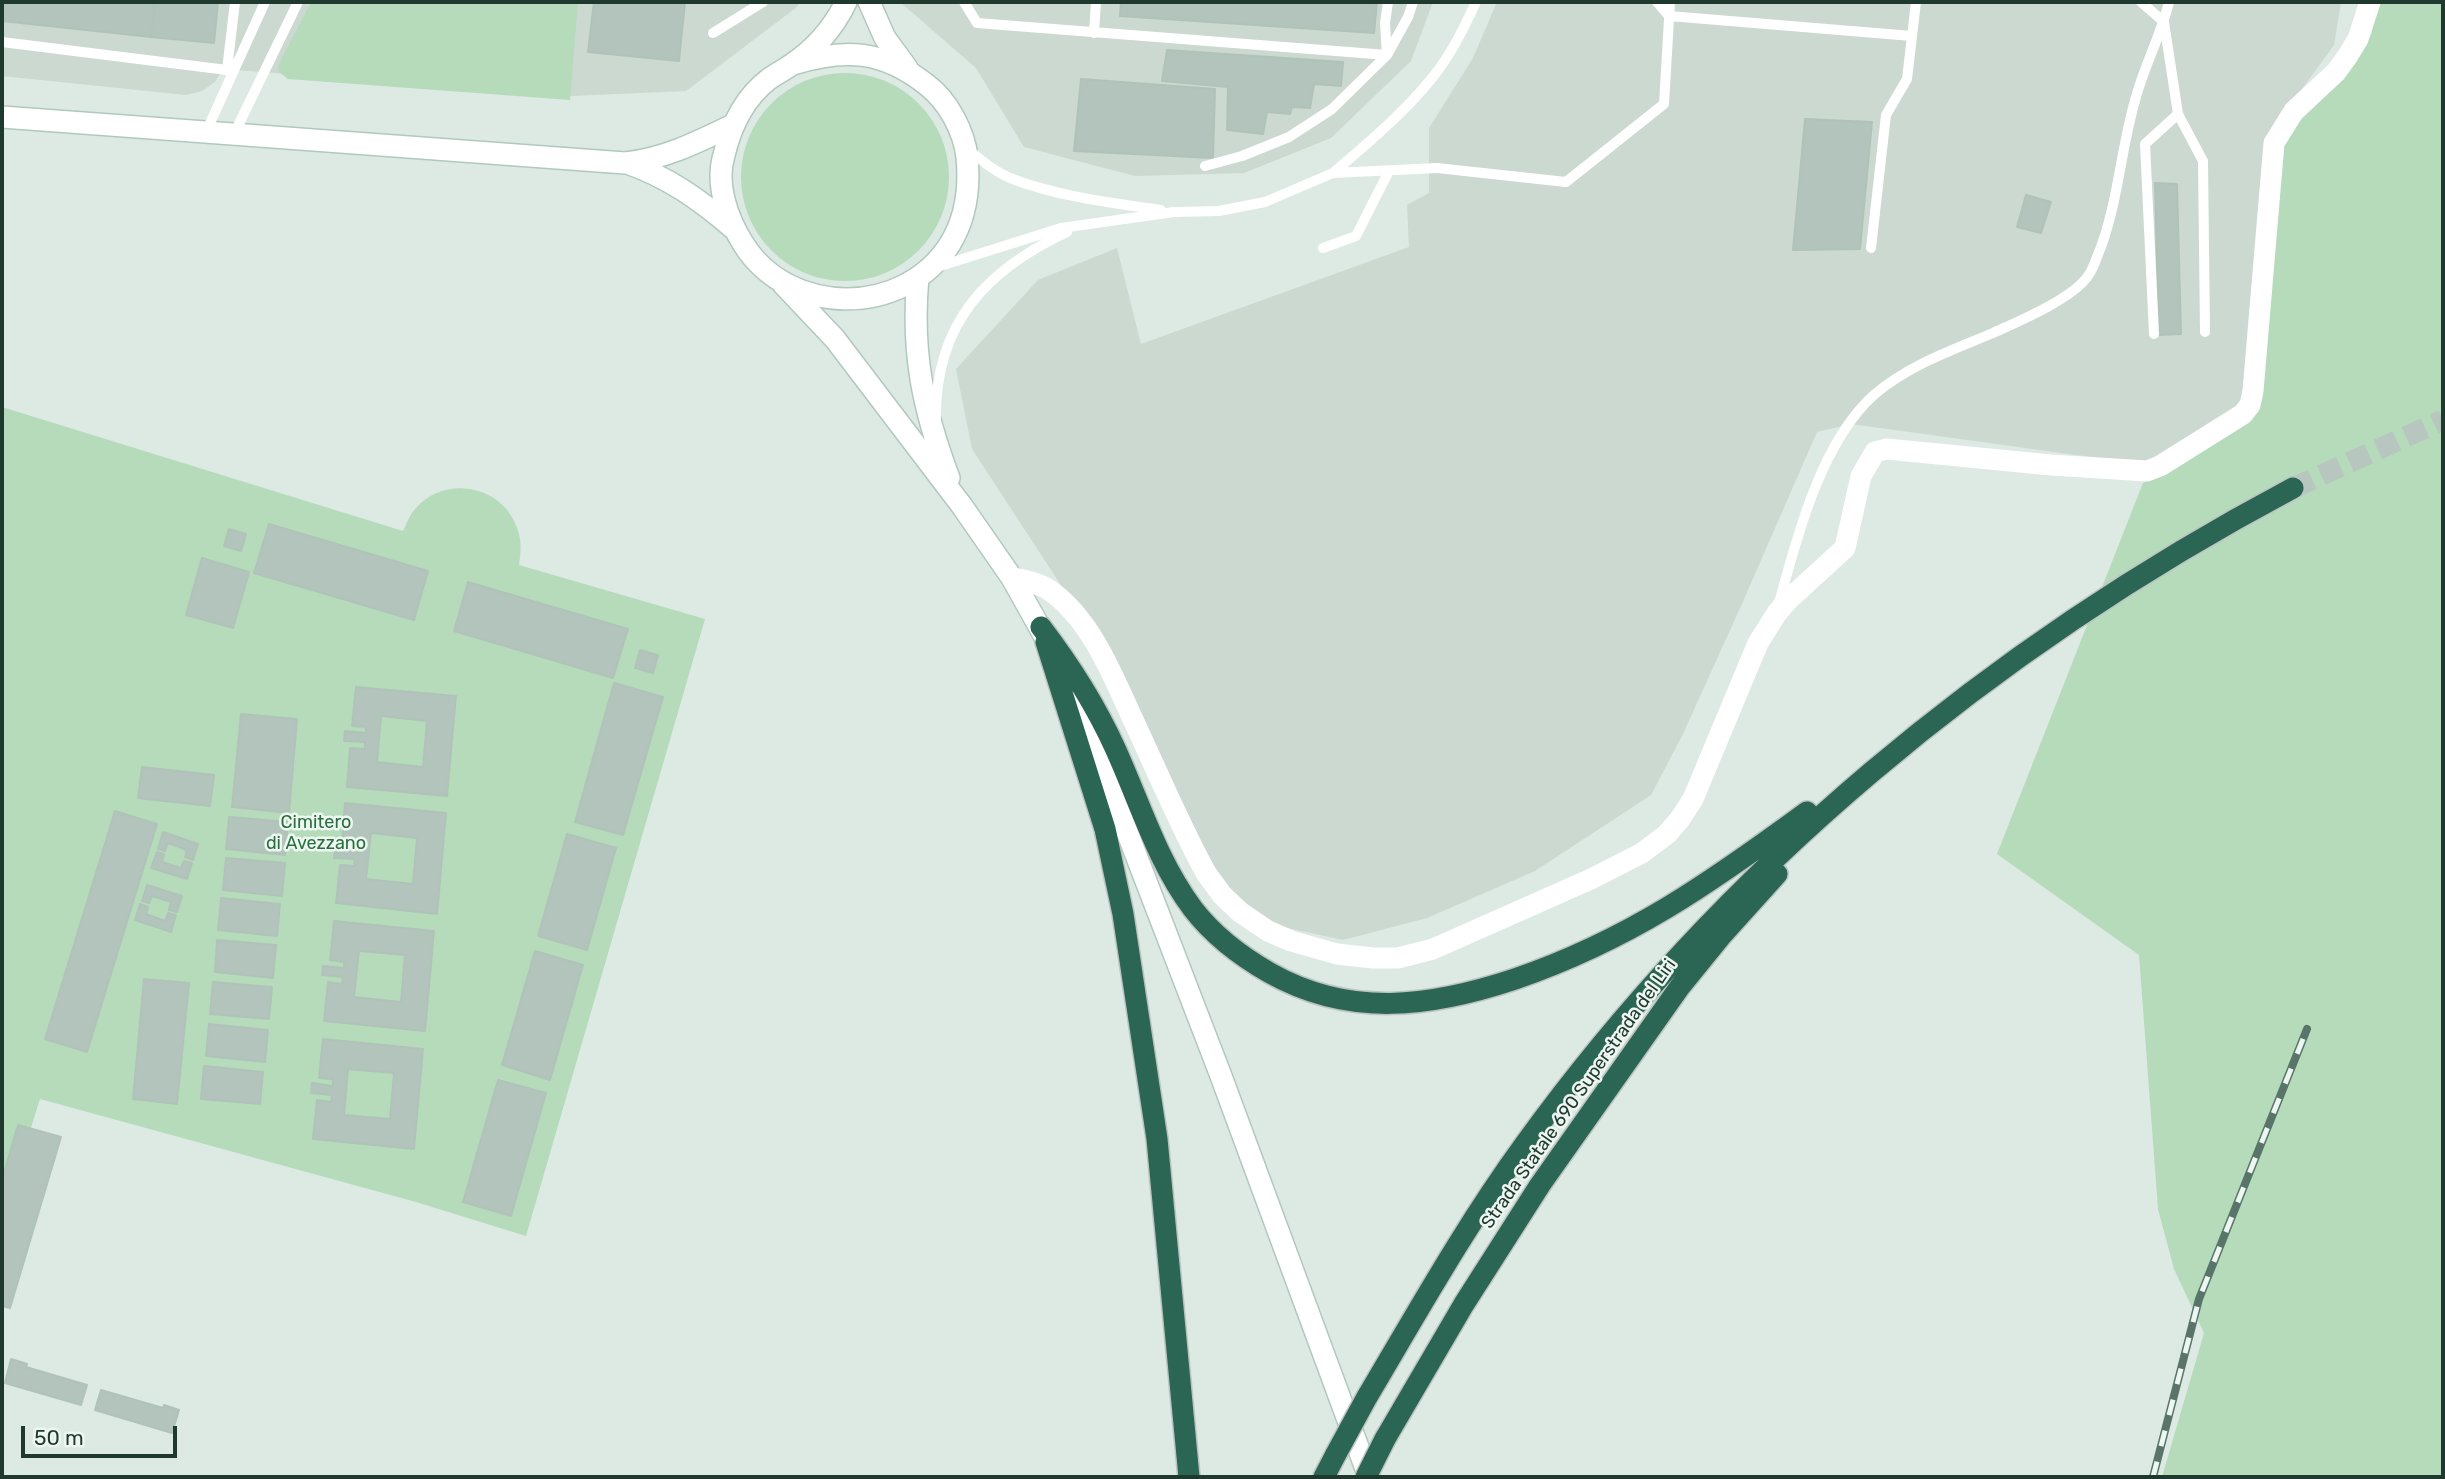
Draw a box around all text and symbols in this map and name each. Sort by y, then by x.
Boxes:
park label: Cimitero di Avezzano [266,812,366,854]
street label: Strada Statale 690 Superstrada del Liri [1477,955,1681,1233]
scale bar [24,1412,180,1456]
text: 50 m [34,1425,84,1450]

